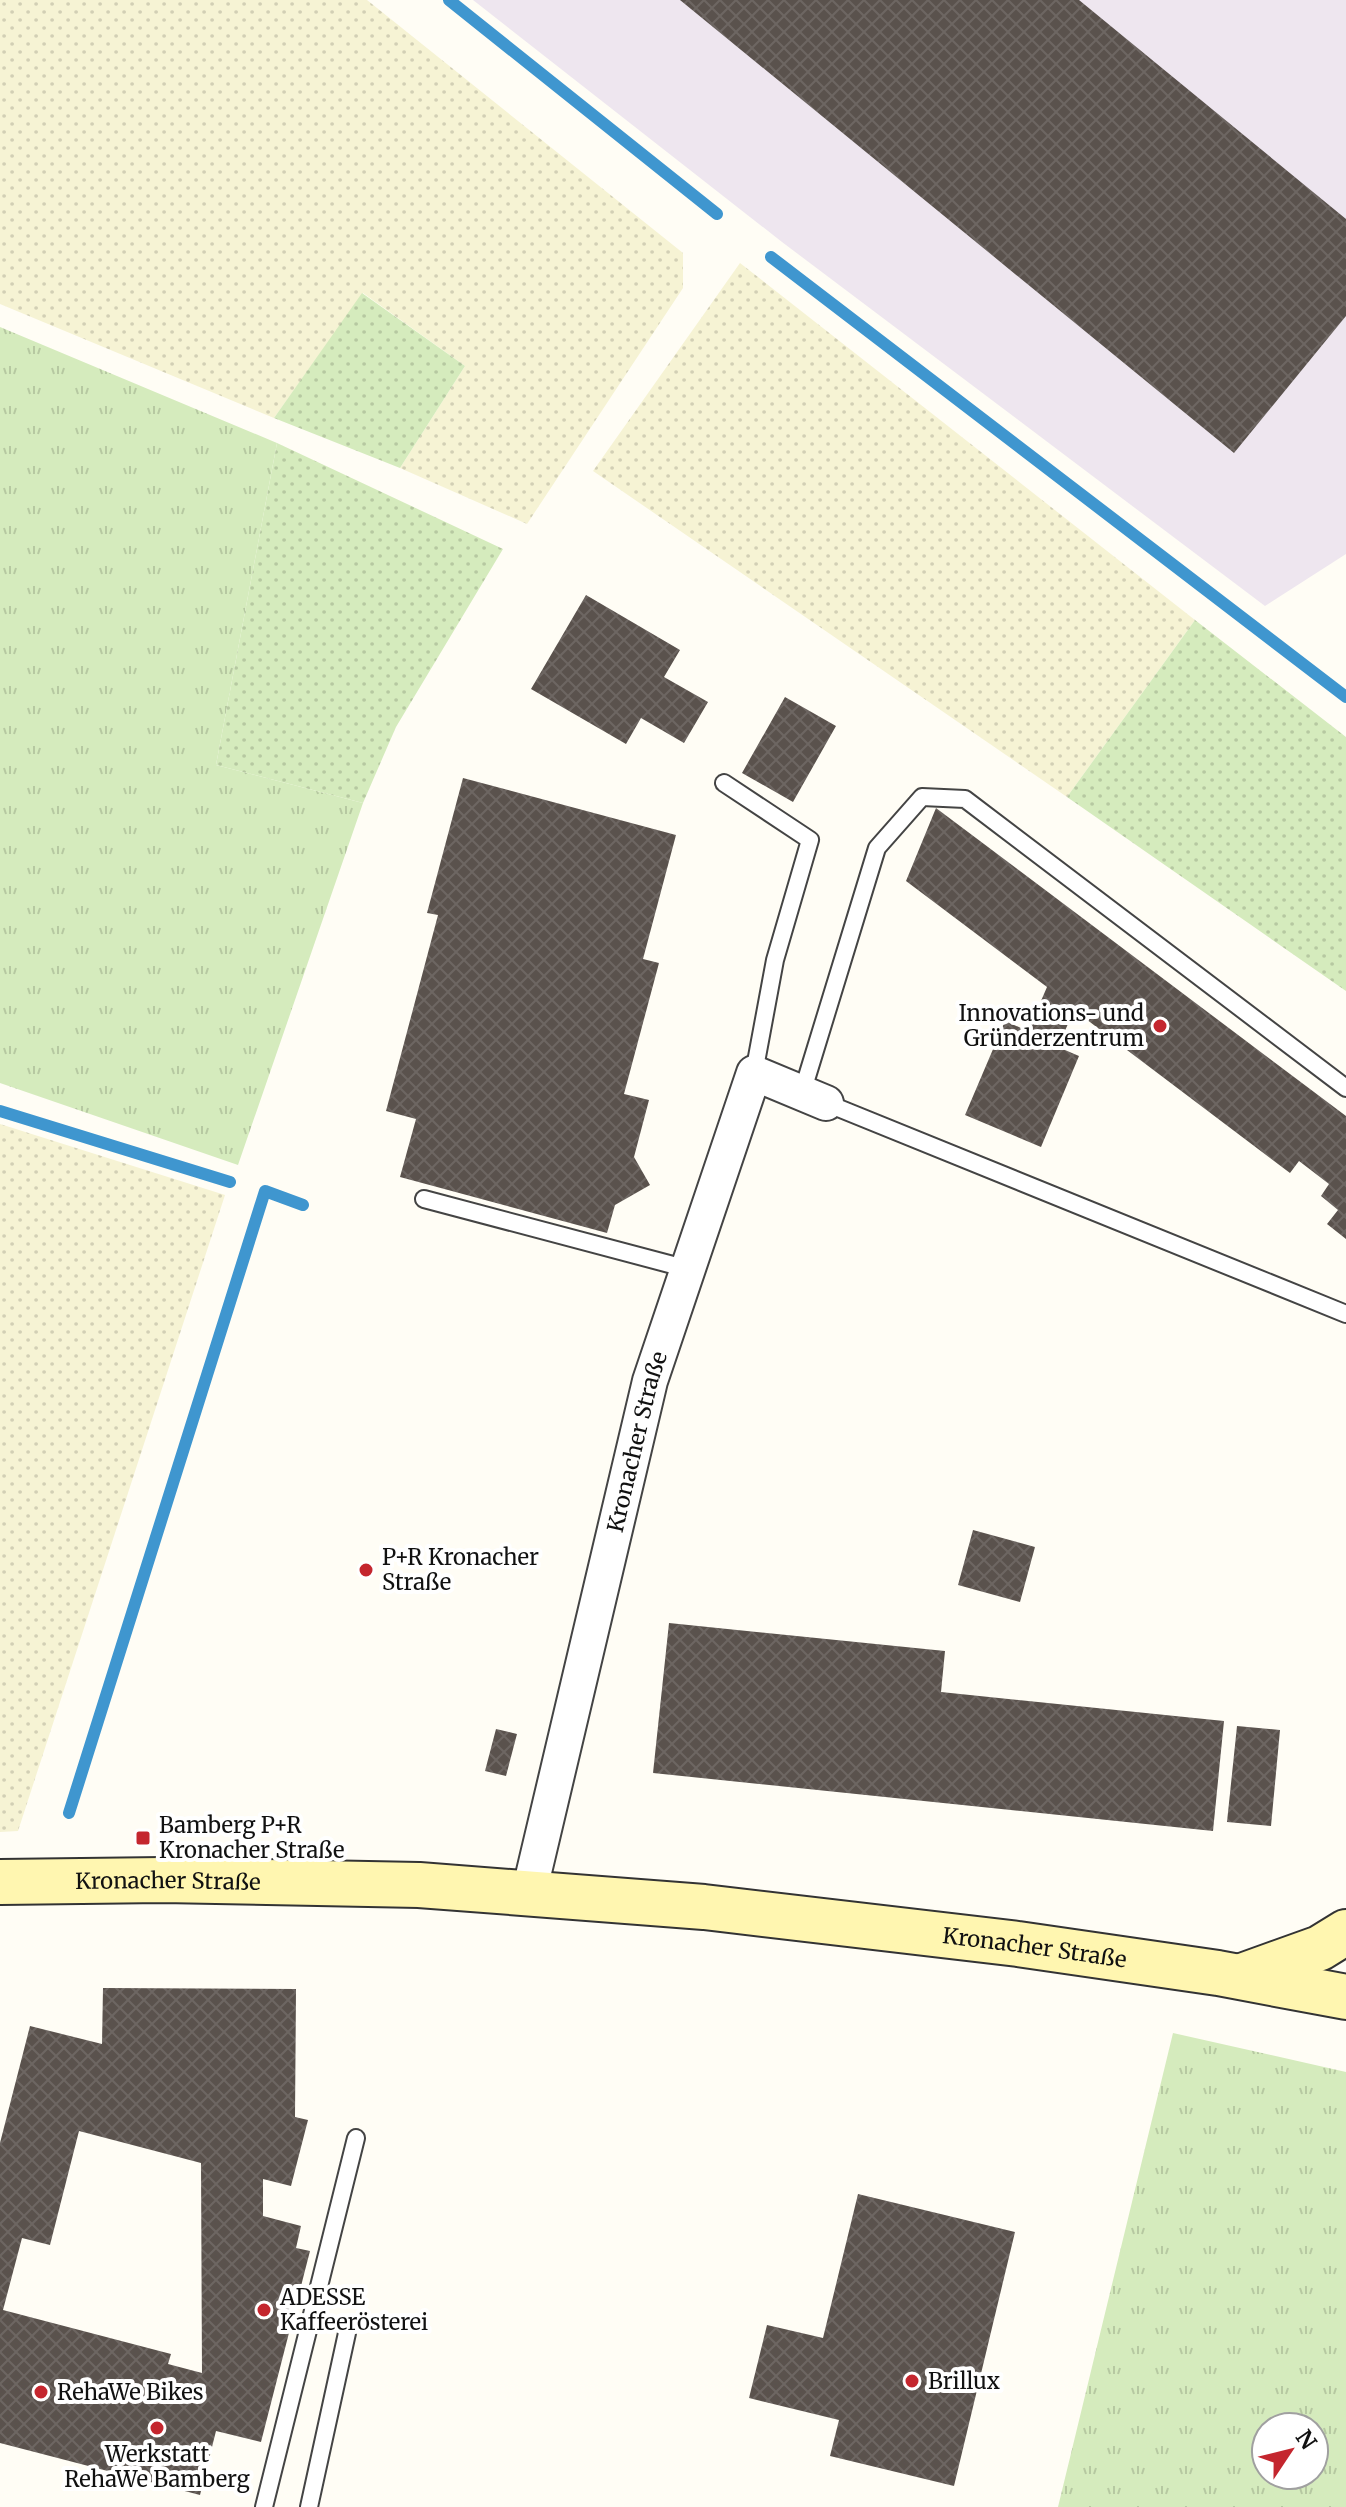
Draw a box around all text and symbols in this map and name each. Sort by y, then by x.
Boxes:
place label: Innovations- und Gründerzentrum [958,999,1144,1052]
marker: Innovations- und Gründerzentrum [1151,1017,1169,1035]
street label: Kronacher Straße [601,1347,673,1535]
place label: P+R Kronacher Straße [382,1543,539,1596]
marker: P+R Kronacher Straße [357,1561,375,1579]
place label: Bamberg P+R Kronacher Straße [159,1811,344,1864]
marker: Bamberg P+R Kronacher Straße [134,1829,152,1847]
street label: Kronacher Straße [75,1866,261,1896]
street label: Kronacher Straße [941,1921,1129,1974]
place label: ADESSE Kaffeerösterei [279,2283,428,2336]
marker: ADESSE Kaffeerösterei [255,2301,273,2319]
place label: Brillux [928,2367,1000,2395]
marker: Brillux [903,2372,921,2390]
place label: RehaWe Bikes [57,2378,204,2406]
marker: RehaWe Bikes [32,2383,50,2401]
north arrow [1250,2411,1330,2491]
marker: Werkstatt RehaWe Bamberg [148,2419,166,2437]
text: N [1290,2424,1323,2455]
place label: Werkstatt RehaWe Bamberg [64,2440,250,2493]

